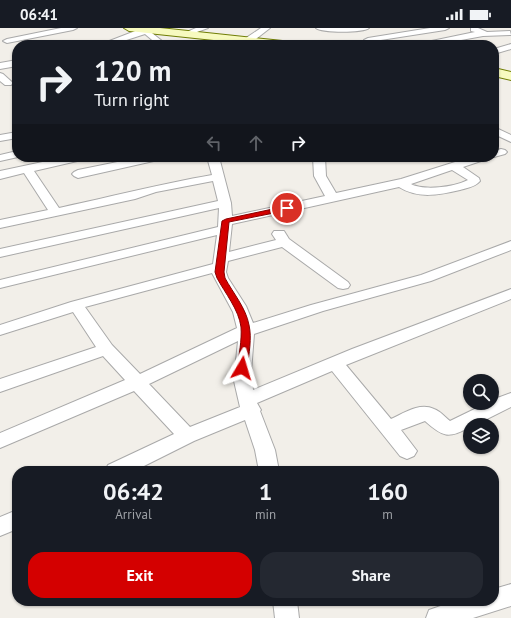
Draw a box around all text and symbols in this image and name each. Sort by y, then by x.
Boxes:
text: 06:41 [20,5,58,24]
text: 120 m [94,52,171,89]
icon: right [28,56,80,108]
text: Turn right [94,88,169,111]
icon: left [203,132,225,154]
icon: ahead [245,132,267,154]
icon: right [287,132,309,154]
pin [270,191,304,225]
icon: arrive [276,197,298,219]
position arrow [221,347,263,389]
map controls [463,374,499,454]
button: search [463,374,499,410]
button: layers [463,418,499,454]
text: 06:42 [103,476,164,507]
text: 1 [259,476,272,507]
text: 160 [367,476,408,507]
text: Arrival [115,506,152,523]
text: min [255,506,276,523]
text: m [382,506,393,523]
button: Exit [28,552,252,598]
button: Share [260,552,483,598]

